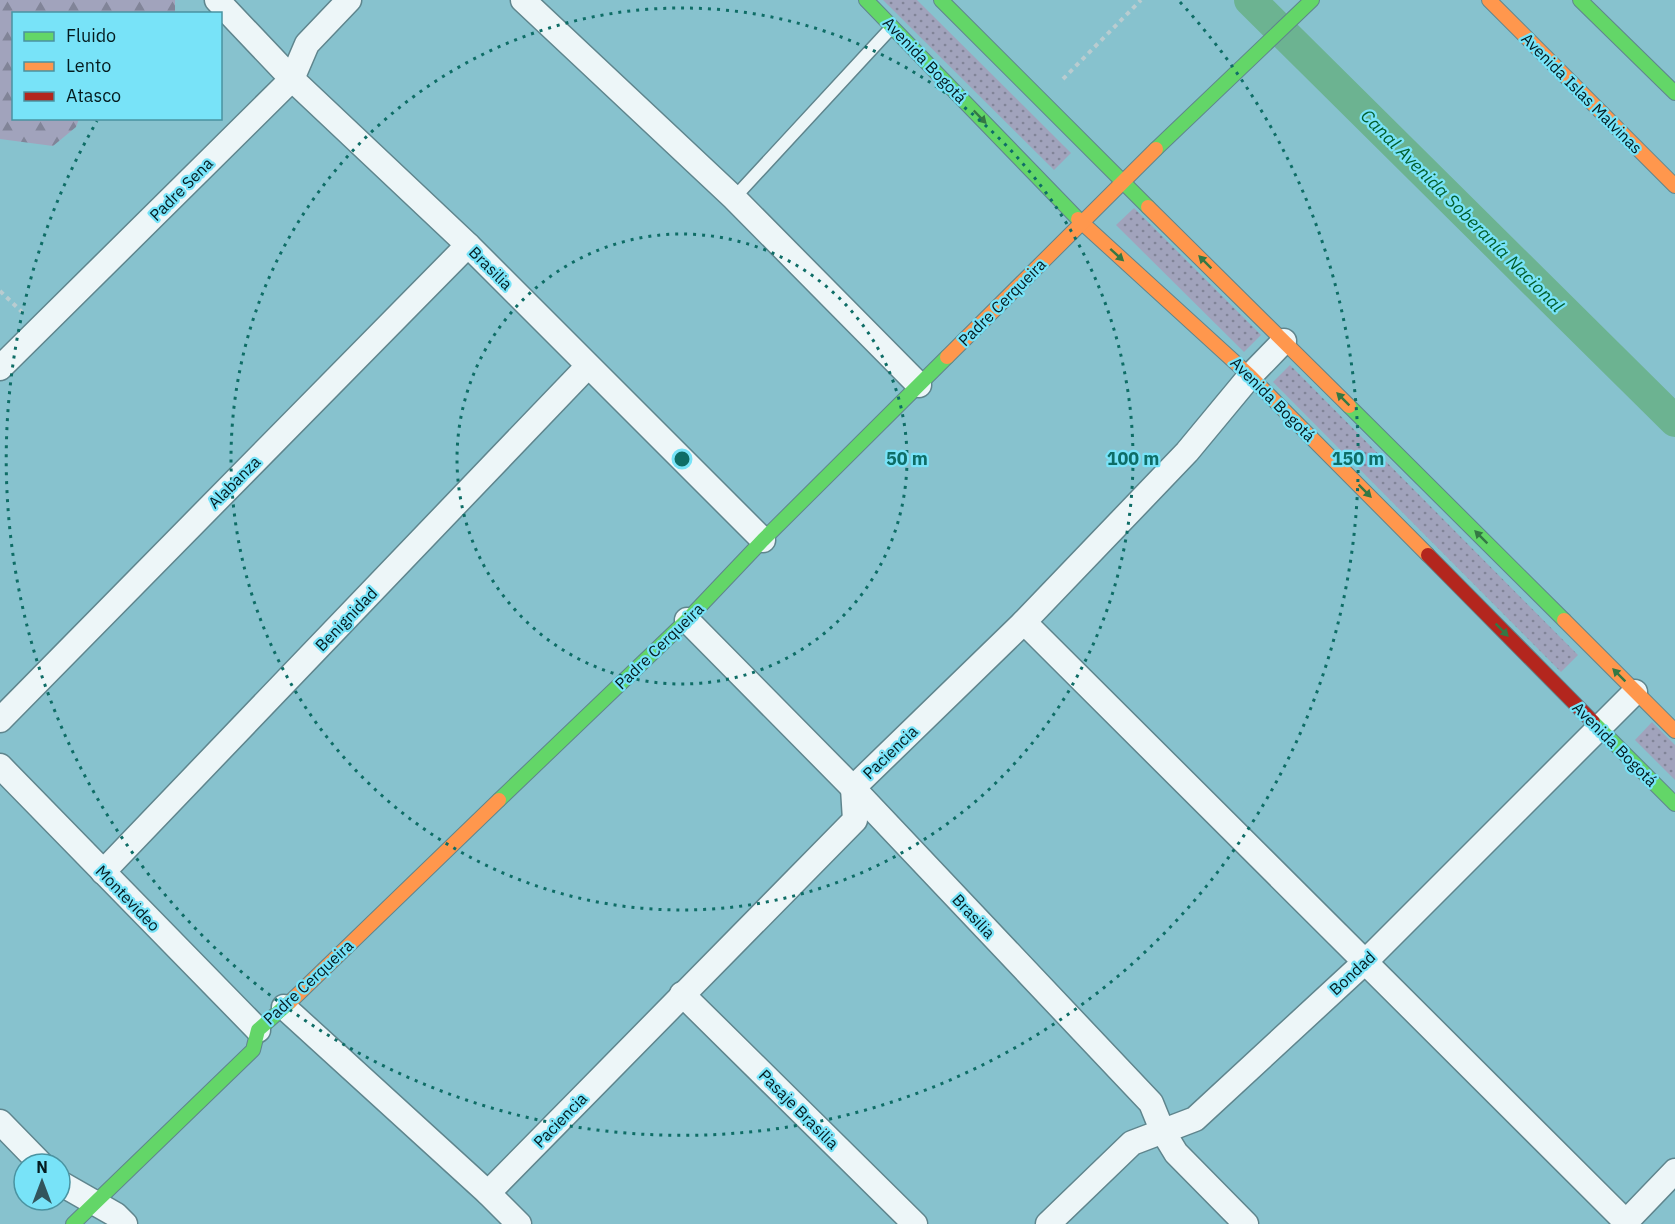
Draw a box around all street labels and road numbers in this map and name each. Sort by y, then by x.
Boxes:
street label: Avenida Bogotá [879,13,971,108]
street label: Avenida Islas Malvinas [1517,28,1647,158]
street label: Padre Sena [145,153,217,225]
street label: Brasilia [465,242,517,294]
street label: Padre Cerqueira [954,254,1050,350]
street label: Avenida Bogotá [1226,352,1320,446]
street label: Alabanza [204,451,265,512]
street label: Benignidad [311,583,381,655]
street label: Padre Cerqueira [610,598,708,693]
street label: Avenida Bogotá [1568,697,1662,791]
street label: Paciencia [858,721,922,783]
street label: Montevideo [92,861,164,935]
street label: Brasilia [948,890,1000,943]
street label: Padre Cerqueira [259,935,357,1029]
street label: Bondad [1325,947,1379,999]
street label: Pasaje Brasilia [755,1065,843,1153]
street label: Paciencia [529,1088,591,1152]

